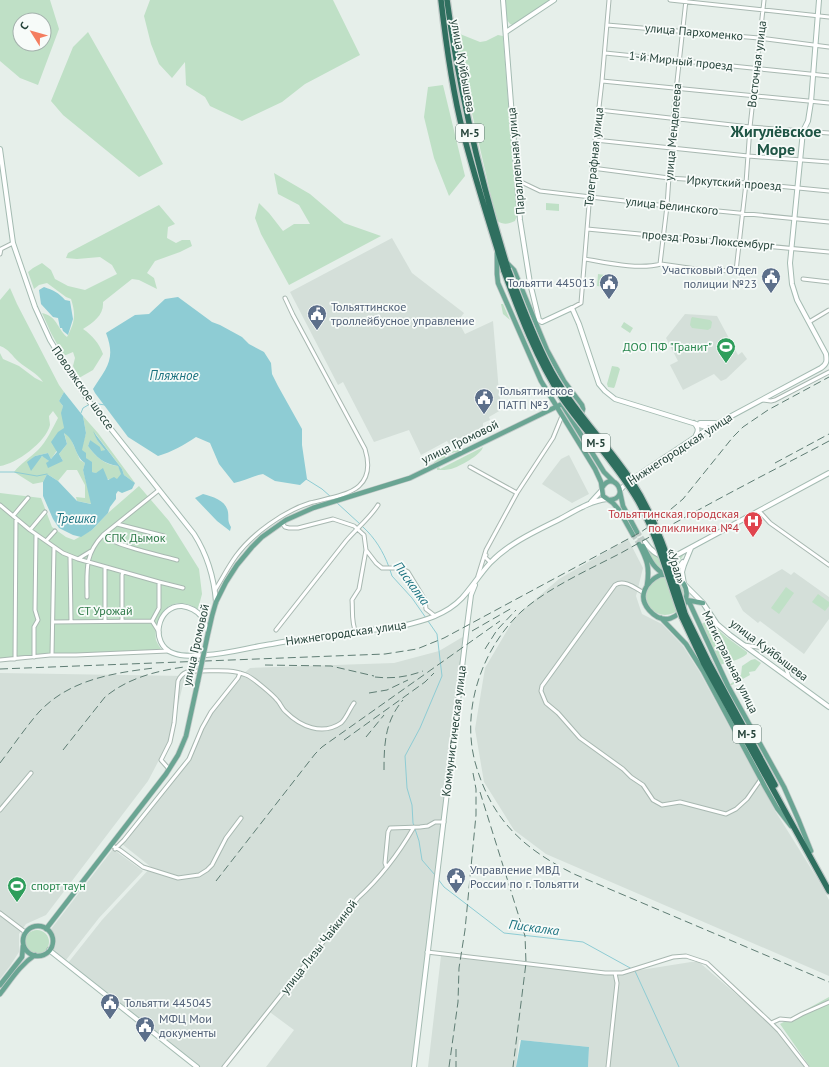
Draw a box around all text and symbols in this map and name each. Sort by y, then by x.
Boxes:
north arrow [12,12,52,52]
street label: улица Куйбышева [448,18,479,114]
text: С [17,19,31,33]
street label: улица Пархоменко [644,20,744,43]
street label: Восточная улица [744,20,769,108]
street label: 1-й Мирный проезд [628,48,734,73]
street label: улица Менделеева [661,82,684,182]
street label: Телеграфная улица [581,106,606,207]
street label: Параллельная улица [503,107,528,215]
district label: Жигулёвское Море [730,121,821,159]
road number: М-5 [456,124,484,142]
street label: Иркутский проезд [686,172,783,193]
street label: улица Белинского [625,193,719,218]
street label: проезд Розы Люксембург [641,226,775,253]
place label: Участковый Отдел полиции №23 [662,262,757,291]
public building icon: Участковый Отдел полиции №23 [760,266,782,294]
public building icon: Тольятти 445013 [598,272,620,300]
place label: Тольятти 445013 [507,275,595,290]
place label: Тольяттинское троллейбусное управление [331,299,475,328]
public building icon: Тольяттинское троллейбусное управление [306,303,328,331]
sports icon: ДОО ПФ "Гранит" [715,336,737,364]
place label: ДОО ПФ "Гранит" [623,339,712,354]
street label: Поволжское шоссе [49,343,118,433]
water label: Пляжное [150,367,199,384]
place label: Тольяттинское ПАТП №3 [498,383,573,412]
public building icon: Тольяттинское ПАТП №3 [473,387,495,415]
street label: Нижнегородская улица [625,409,735,488]
street label: улица Громовой [419,416,501,467]
road number: М-5 [582,434,610,452]
place label: Тольяттинская городская поликлиника №4 [608,506,739,535]
water label: Трешка [56,510,97,527]
hospital icon: Тольяттинская городская поликлиника №4 [742,510,764,538]
park label: СПК Дымок [105,530,166,545]
street label: «Урал» [664,546,689,585]
water label: Пискалка [390,558,434,609]
street label: улица Громовой [179,602,212,687]
park label: СТ Урожай [77,603,133,618]
street label: Магистральная улица [699,608,762,716]
street label: улица Куйбышева [727,615,812,684]
street label: Нижнегородская улица [285,617,407,648]
street label: Коммунистическая улица [438,664,469,797]
road number: М-5 [733,725,761,743]
place label: Управление МВД России по г. Тольятти [470,862,579,891]
public building icon: Управление МВД России по г. Тольятти [445,866,467,894]
sports icon: спорт таун [6,875,28,903]
place label: спорт таун [31,878,86,893]
street label: улица Лизы Чайкиной [277,897,360,997]
water label: Пискалка [508,916,561,940]
public building icon: Тольятти 445045 [99,992,121,1020]
place label: Тольятти 445045 [124,995,212,1010]
place label: МФЦ Мои документы [159,1011,216,1040]
public building icon: МФЦ Мои документы [134,1015,156,1043]

